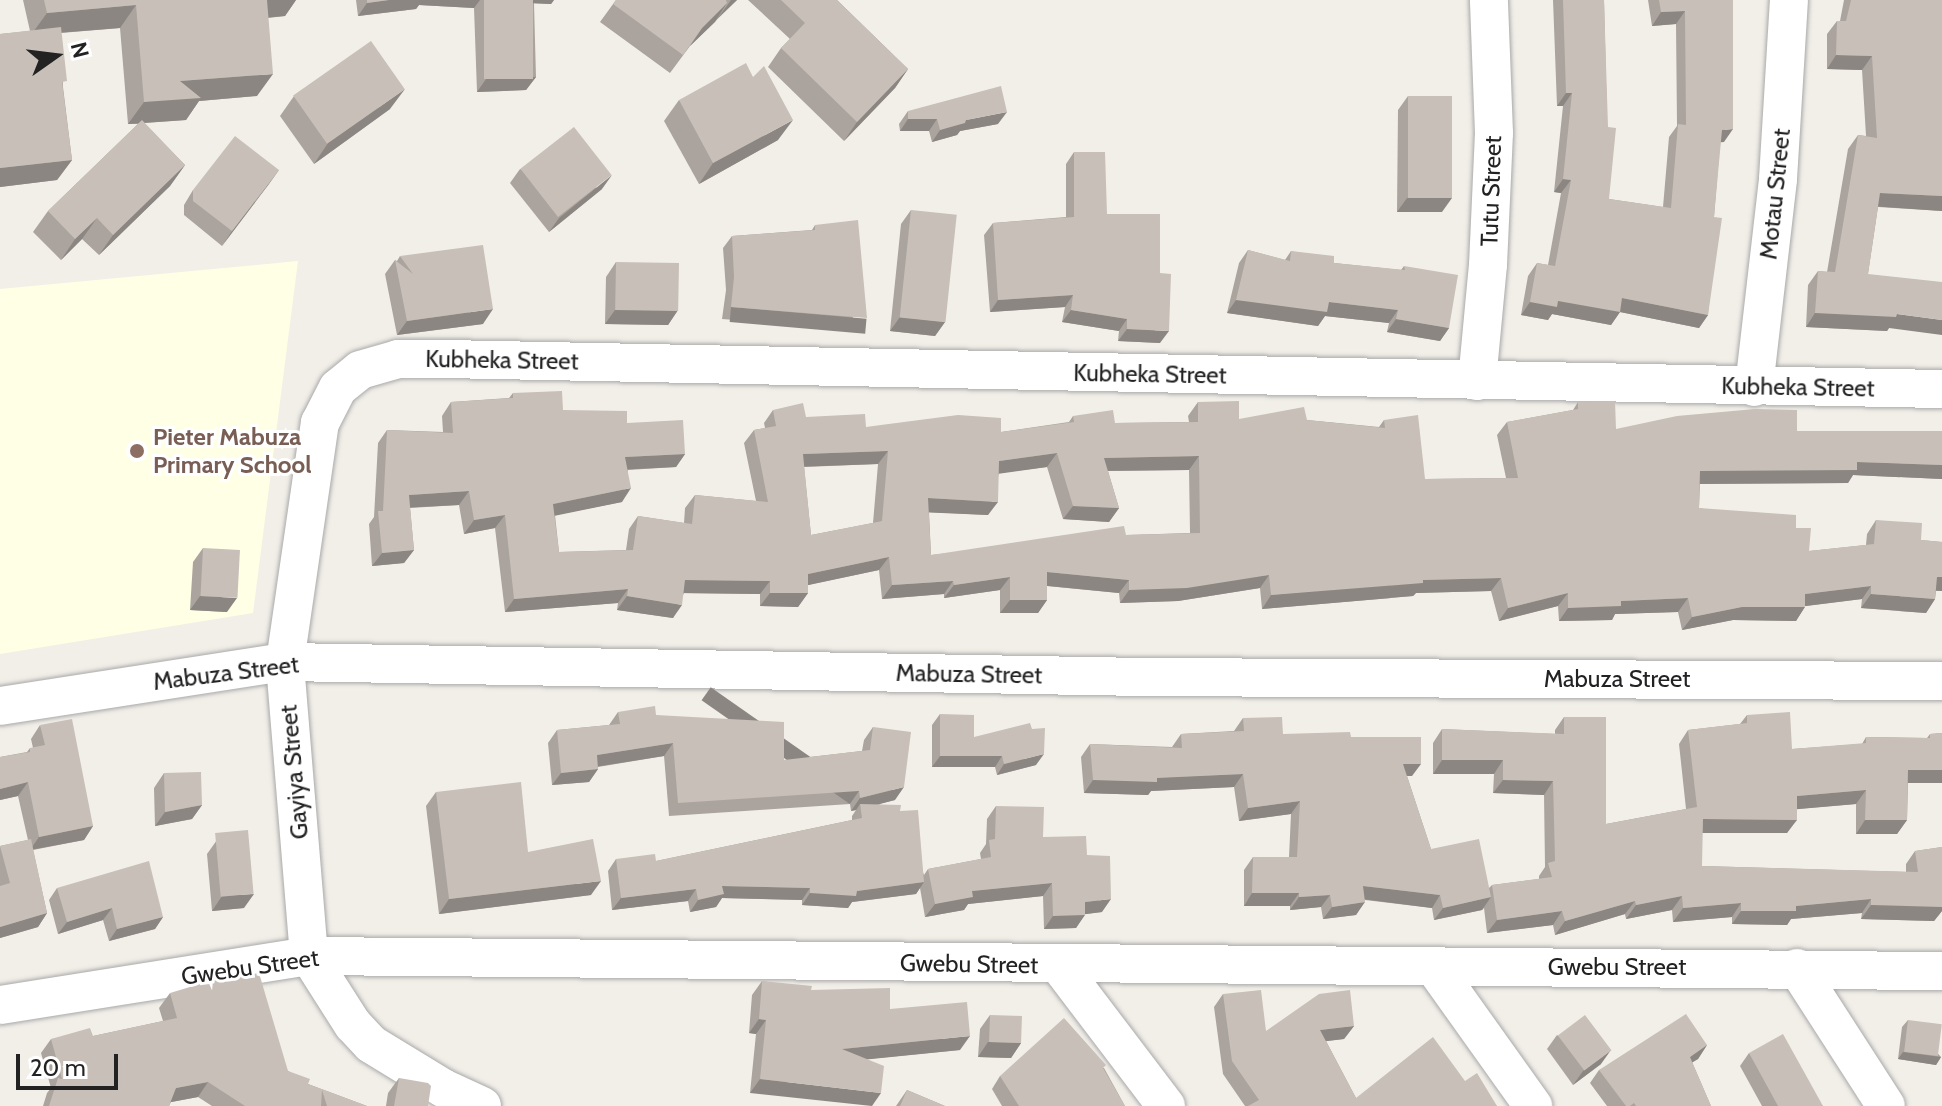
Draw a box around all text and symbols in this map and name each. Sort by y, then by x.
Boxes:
north arrow [16,16,96,96]
text: N [65,39,95,61]
street label: Motau Street [1754,127,1796,261]
street label: Tutu Street [1475,135,1507,247]
street label: Kubheka Street [425,344,579,376]
street label: Kubheka Street [1073,358,1227,390]
street label: Kubheka Street [1721,371,1875,403]
place label: Pieter Mabuza Primary School [153,423,312,479]
marker: Pieter Mabuza Primary School [128,442,146,460]
street label: Mabuza Street [151,650,301,696]
street label: Mabuza Street [895,658,1043,690]
street label: Mabuza Street [1544,665,1690,693]
street label: Gayiya Street [274,704,314,840]
street label: Gwebu Street [179,943,321,991]
street label: Gwebu Street [900,948,1038,980]
street label: Gwebu Street [1548,953,1686,981]
scale bar [20,1038,122,1088]
text: 20 m [30,1053,86,1082]

